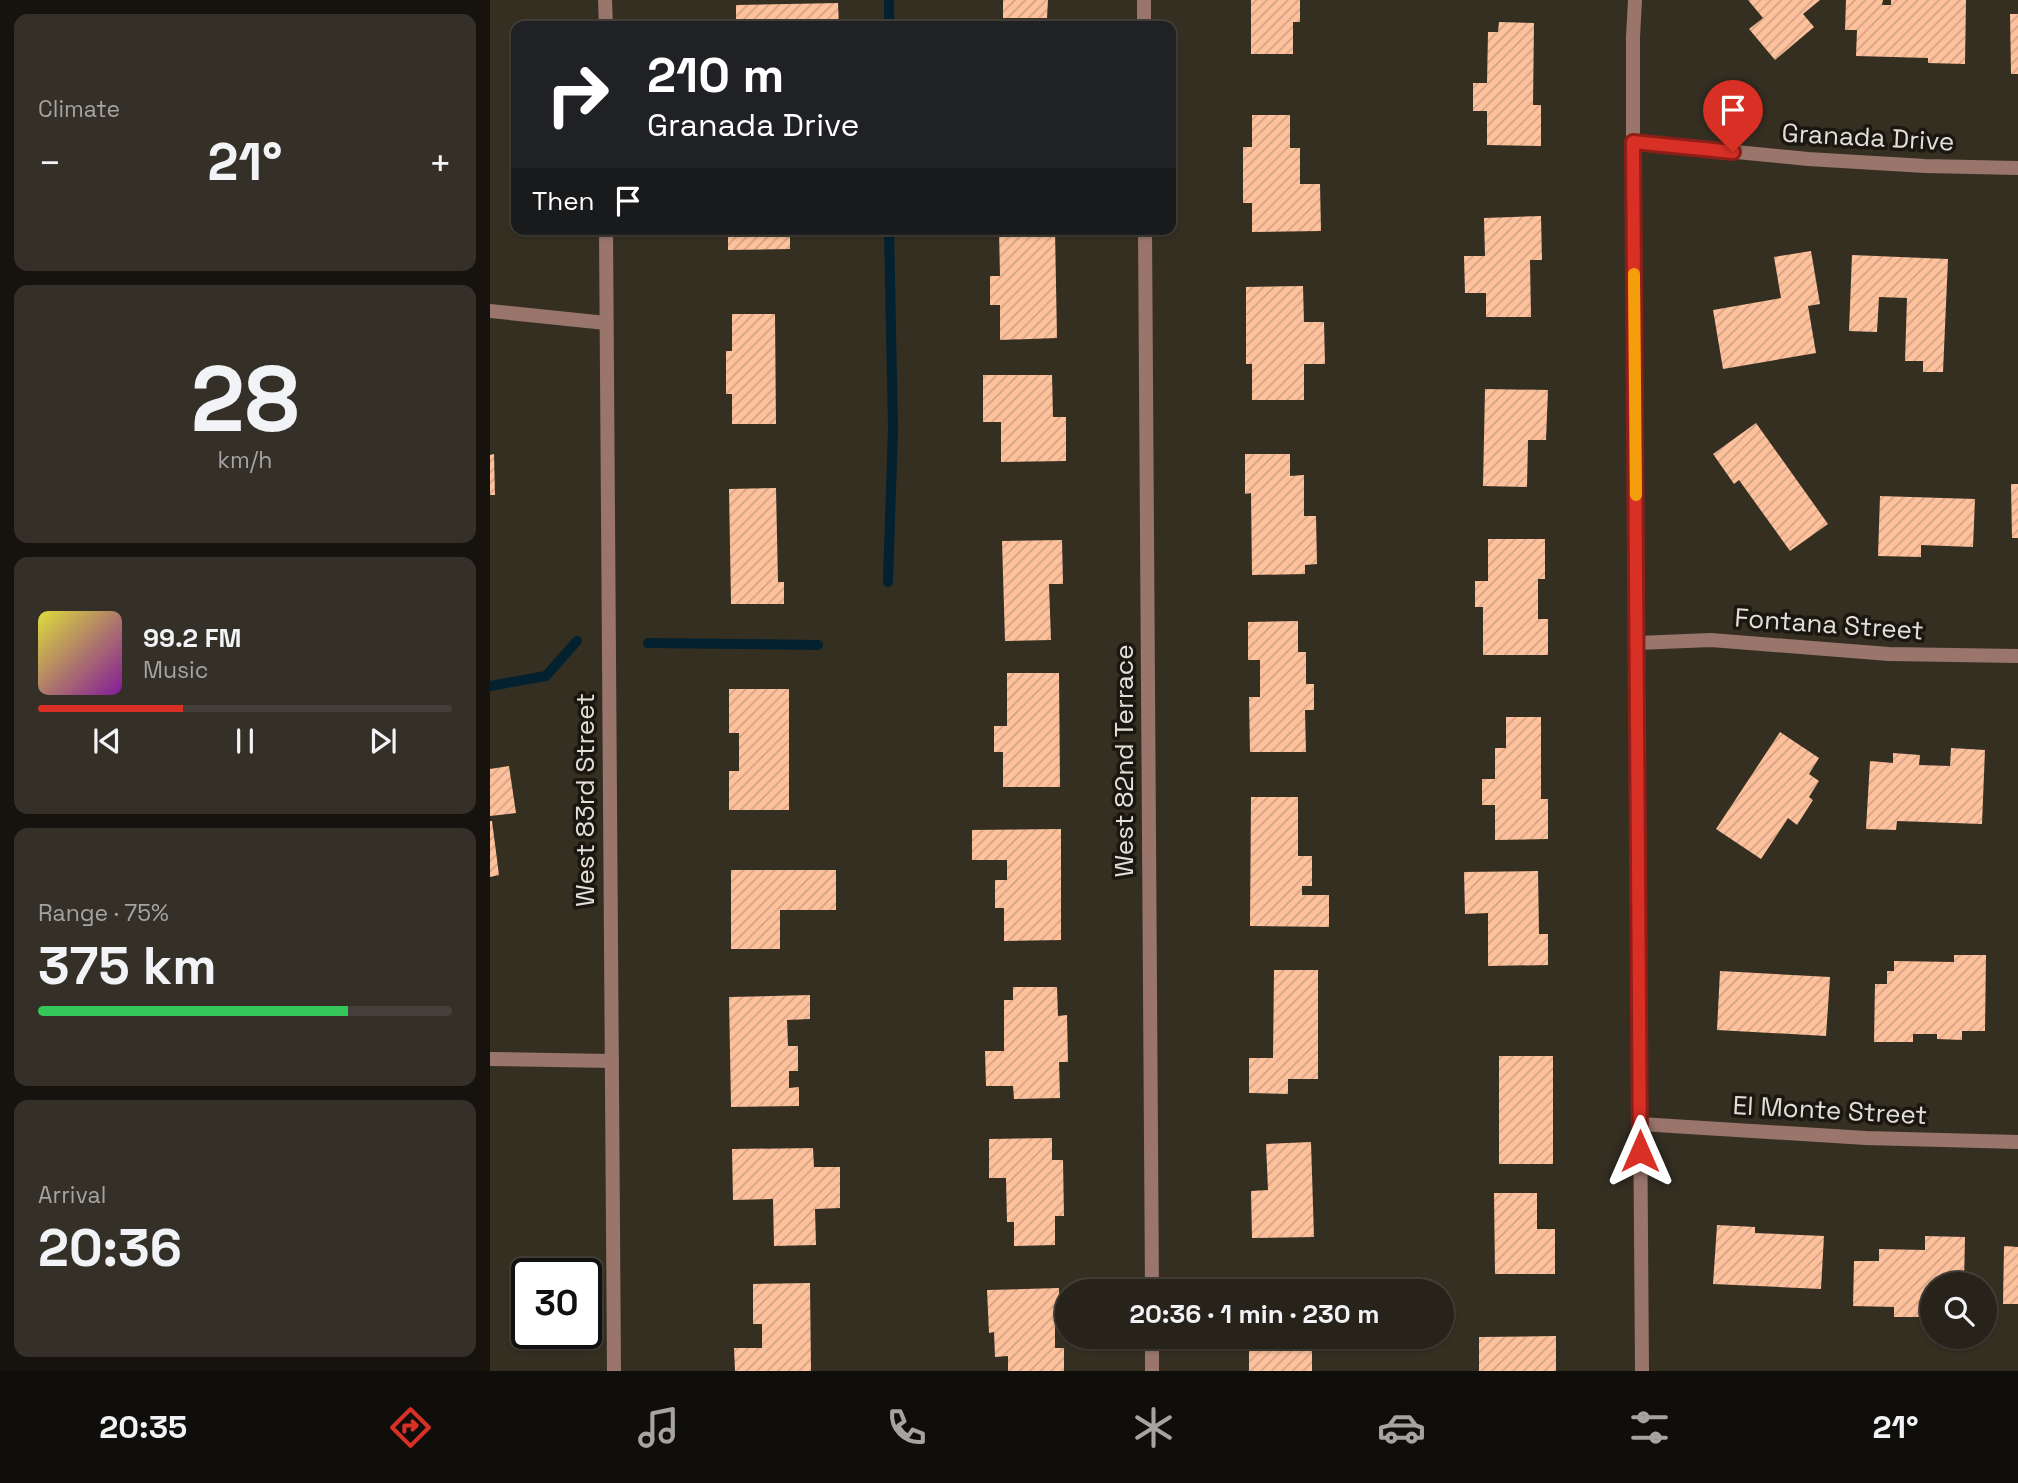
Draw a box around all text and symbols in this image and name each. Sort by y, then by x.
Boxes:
text: 210 m [647,44,784,106]
icon: right [532,49,623,140]
pin [1703,80,1763,152]
icon: arrive [1714,91,1752,129]
text: Climate [38,94,120,124]
text: Granada Drive [647,105,860,145]
street label: Granada Drive [1781,116,1955,158]
text: 21° [208,129,282,195]
text: − [38,139,62,187]
text: + [428,139,452,187]
icon: arrive [609,182,647,220]
text: Then [532,184,595,218]
text: 28 [191,341,299,458]
text: km/h [218,445,272,475]
street label: Fontana Street [1733,600,1925,648]
text: 99.2 FM [143,621,242,655]
street label: West 82nd Terrace [1107,644,1141,878]
text: Music [143,655,208,685]
street label: West 83rd Street [568,693,602,907]
icon: previous [88,722,126,760]
icon: pause [226,722,264,760]
icon: next [364,722,402,760]
text: Range · 75% [38,898,169,928]
text: 375 km [38,933,217,999]
street label: El Monte Street [1732,1088,1928,1132]
position arrow [1603,1114,1677,1188]
text: Arrival [38,1180,106,1210]
text: 20:36 [38,1215,182,1281]
speed limit sign: 30 [511,1258,602,1349]
map controls [1920,1272,1997,1349]
button: search [1920,1272,1997,1349]
text: 20:36 · 1 min · 230 m [1129,1297,1380,1331]
icon: directions [386,1403,435,1452]
icon: music [634,1403,683,1452]
icon: phone [882,1403,931,1452]
icon: climate [1129,1403,1178,1452]
icon: car [1377,1403,1426,1452]
icon: filters [1625,1403,1674,1452]
text: 20:35 [99,1407,187,1447]
text: 21° [1872,1407,1919,1447]

